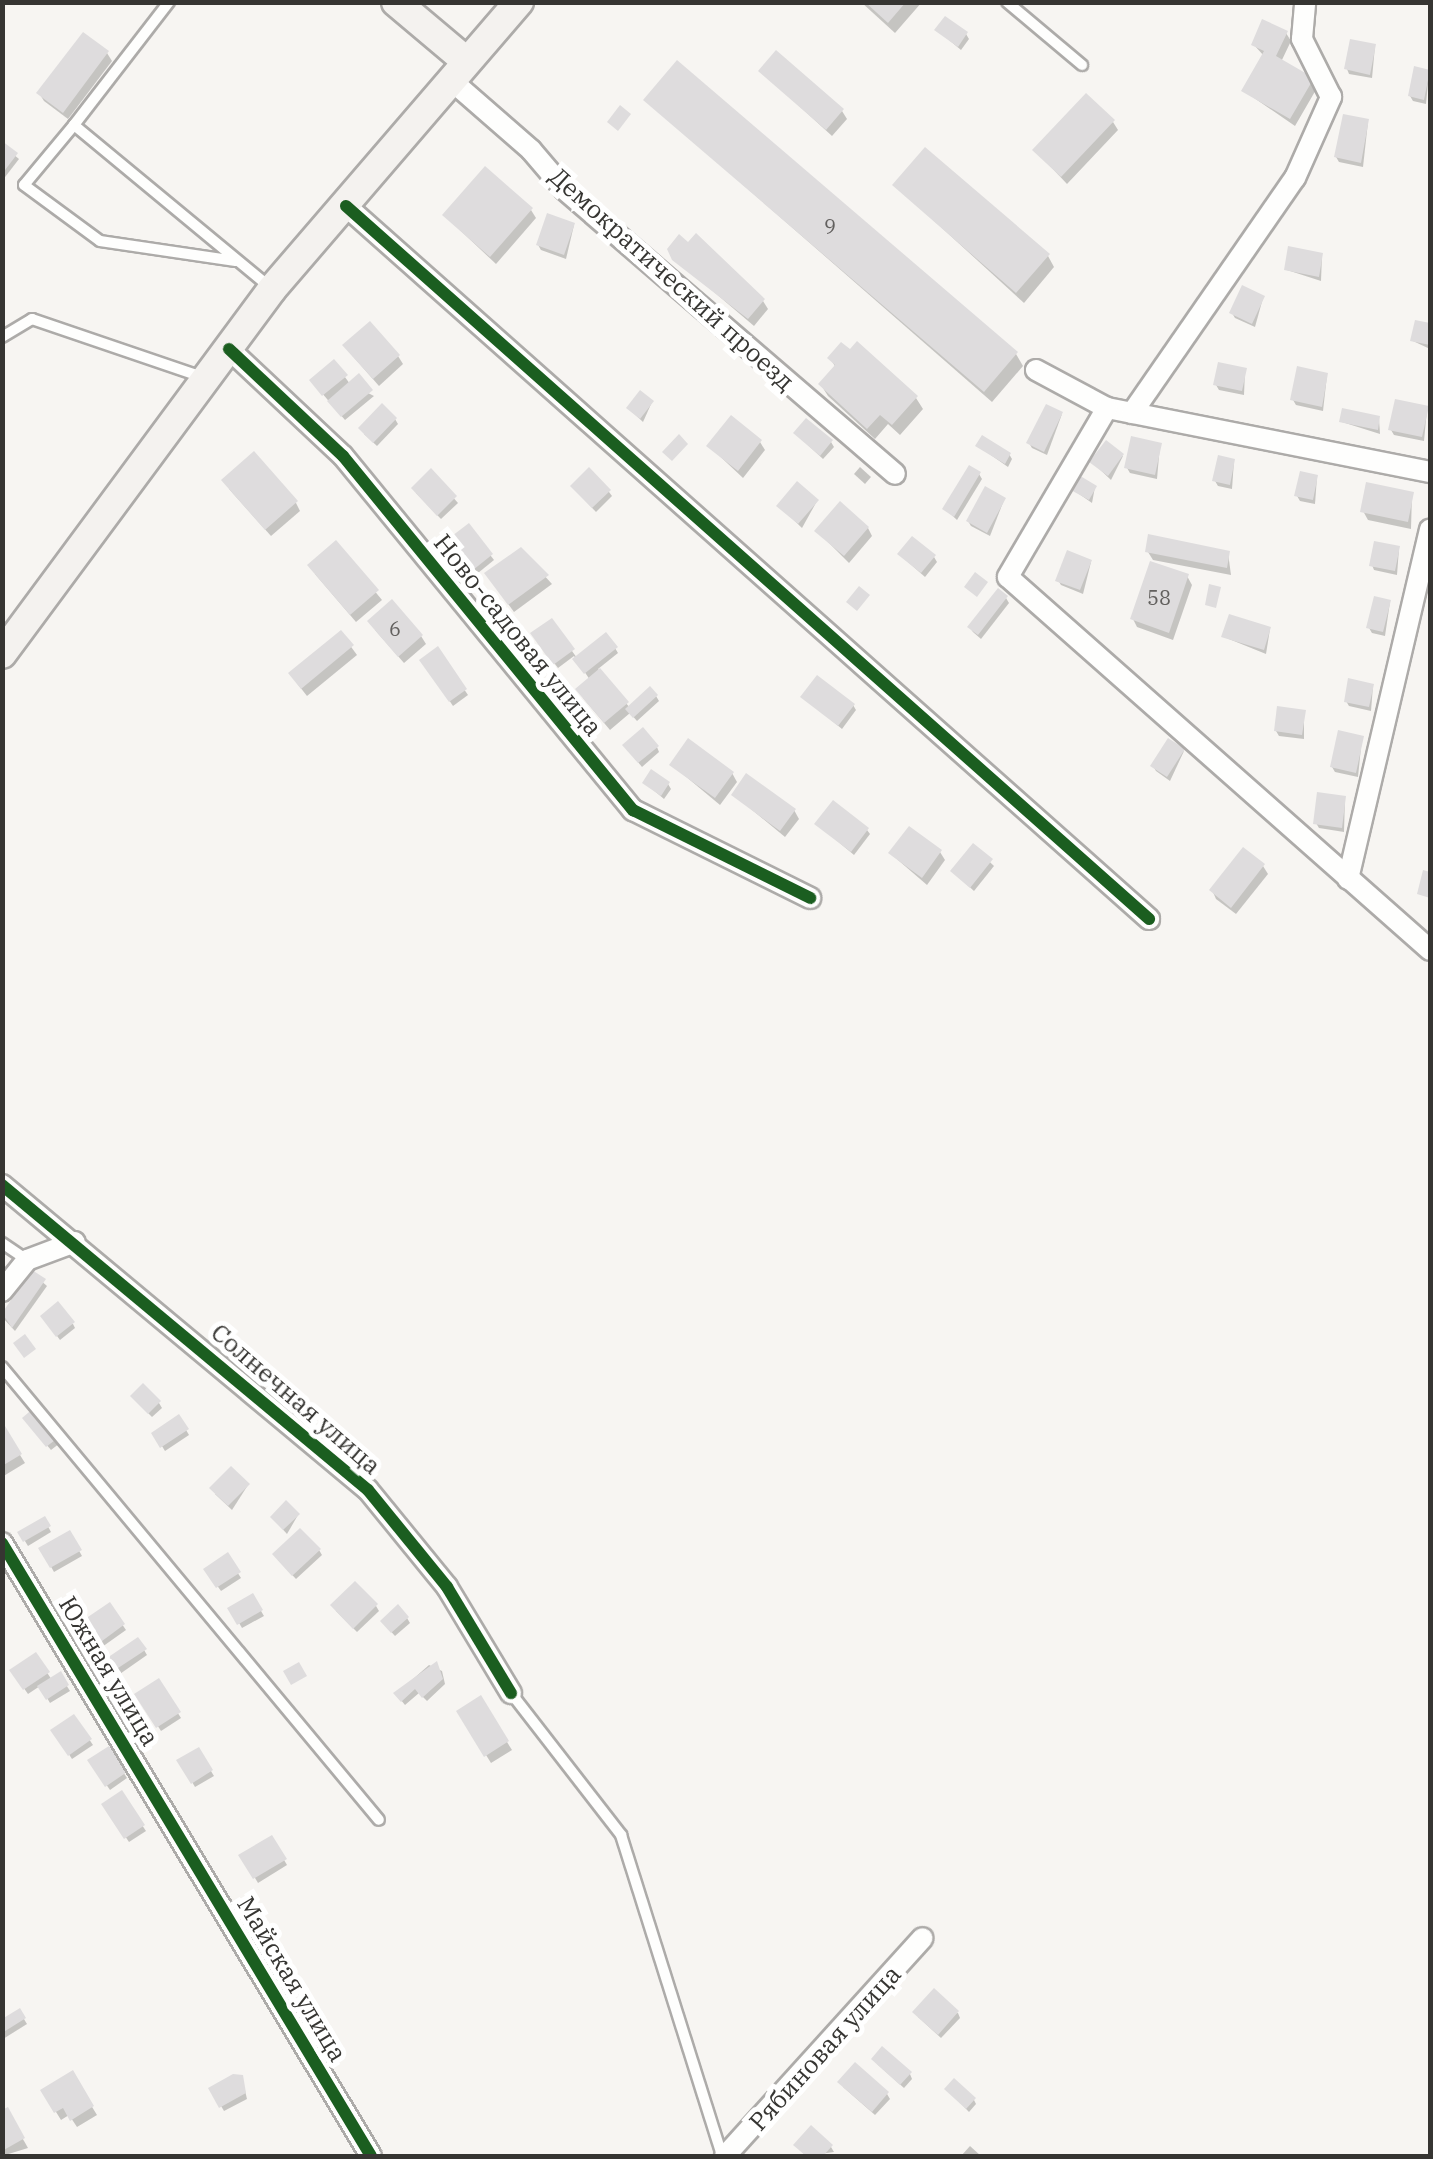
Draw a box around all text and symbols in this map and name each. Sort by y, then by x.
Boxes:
street label: Демократический проезд [544,161,800,397]
house number: 9 [824,214,836,238]
street label: Ново-садовая улица [427,528,609,742]
house number: 58 [1147,585,1171,609]
house number: 6 [389,616,401,640]
street label: Солнечная улица [205,1317,387,1481]
street label: Южная улица [53,1591,165,1751]
street label: Майская улица [231,1891,353,2067]
street label: Рябиновая улица [743,1959,907,2137]

